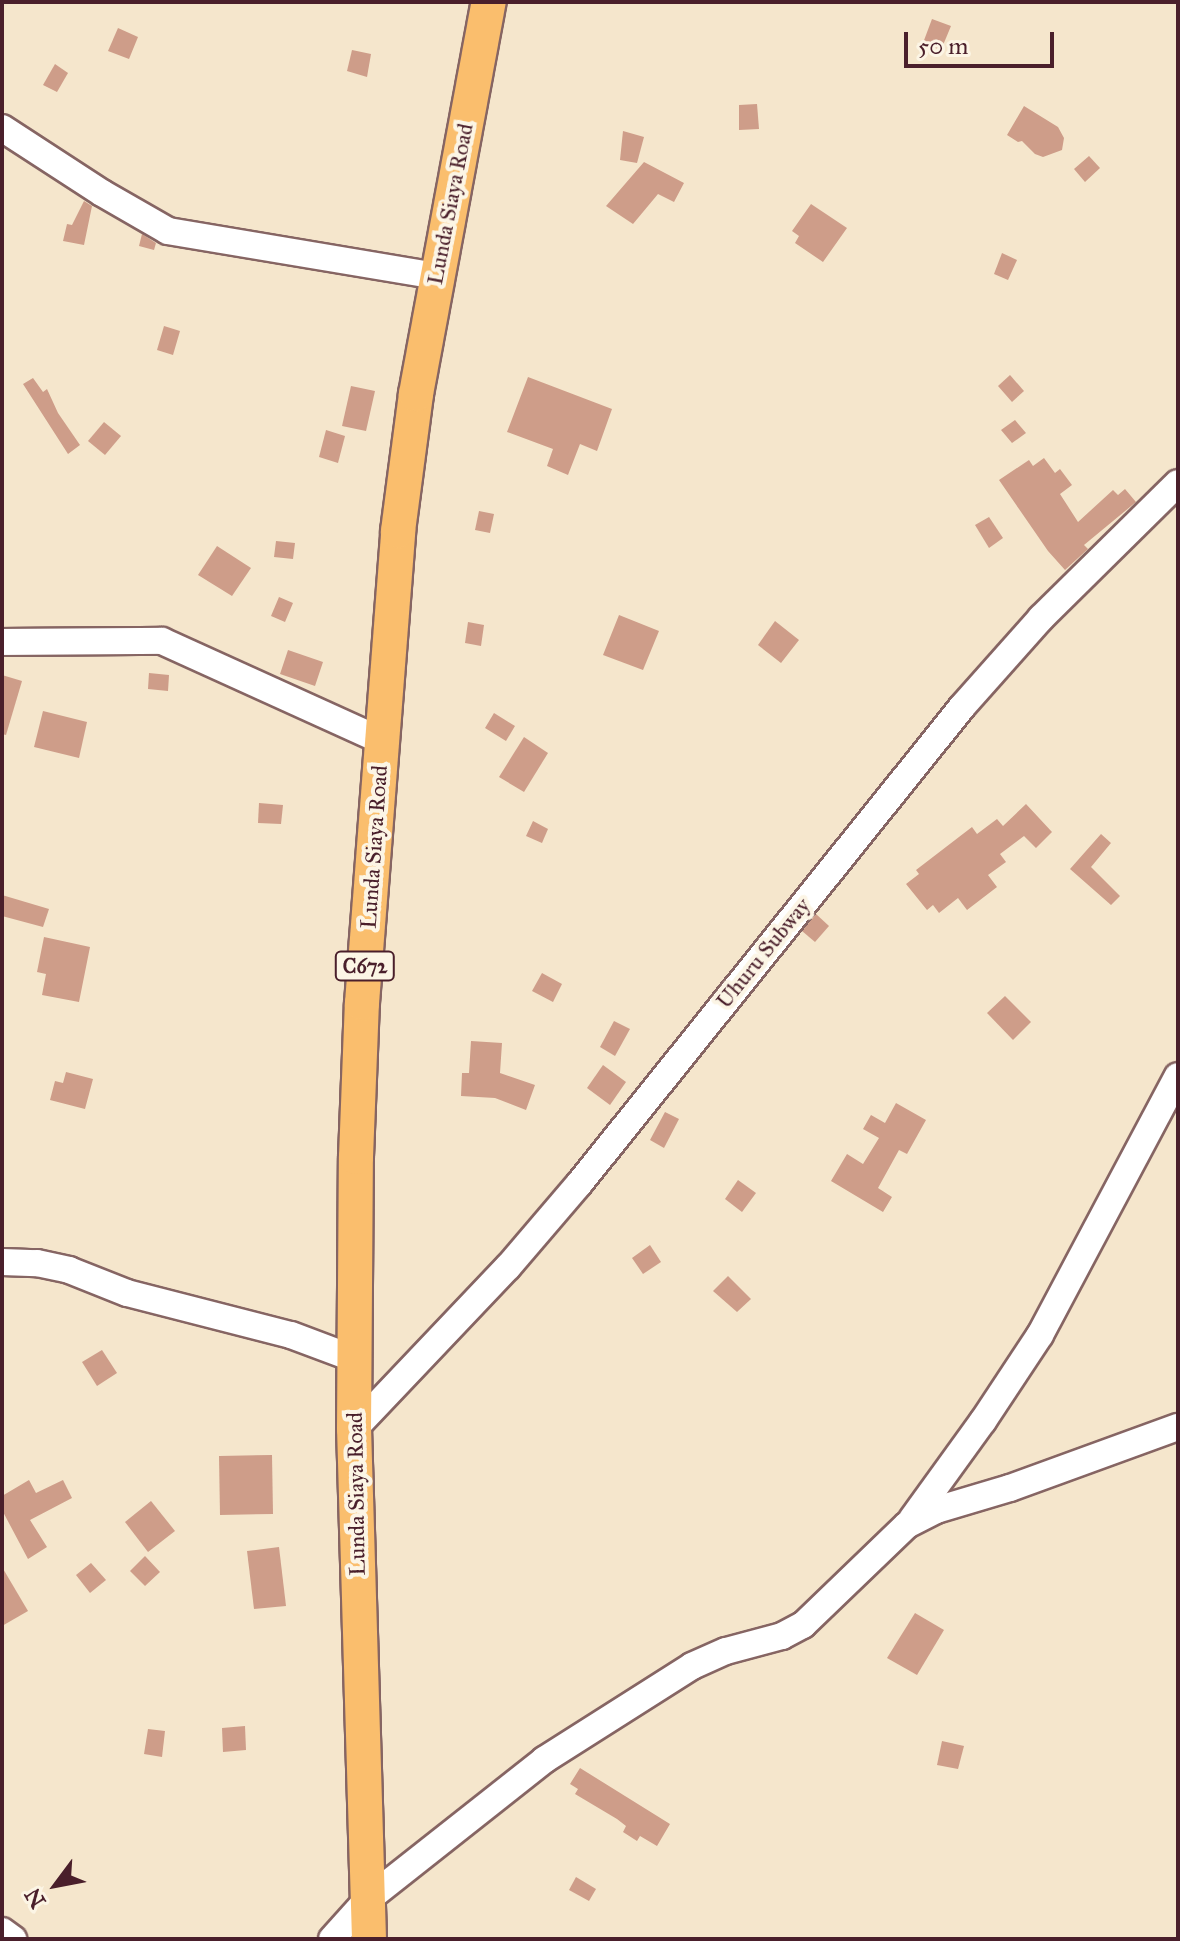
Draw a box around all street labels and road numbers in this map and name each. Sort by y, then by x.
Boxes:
street label: Lunda Siaya Road [421,121,479,287]
street label: Lunda Siaya Road [355,764,393,930]
street label: Uhuru Subway [710,892,816,1014]
road number: C672 [333,950,397,982]
street label: Lunda Siaya Road [341,1412,371,1576]

